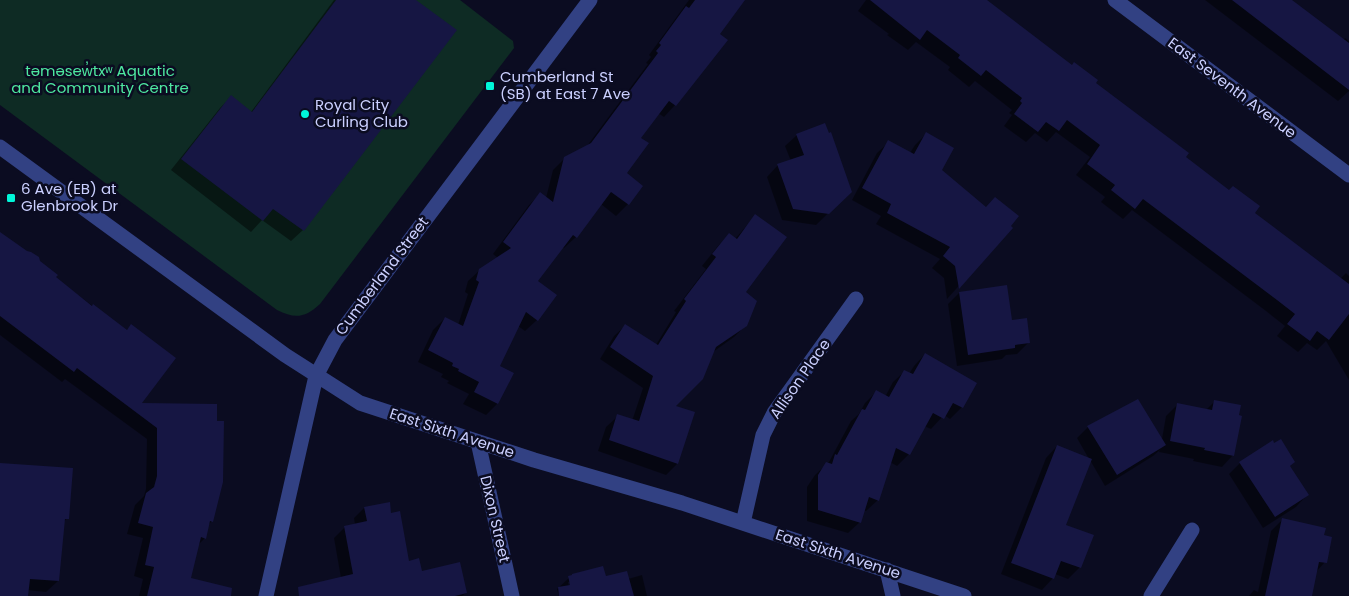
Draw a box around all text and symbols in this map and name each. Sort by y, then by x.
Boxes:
street label: East Seventh Avenue [1164,32,1301,143]
park label: təməsew̓txʷ Aquatic and Community Centre [11,60,189,98]
place label: Cumberland St (SB) at East 7 Ave [500,66,630,104]
marker: Cumberland St (SB) at East 7 Ave [484,80,496,92]
place label: Royal City Curling Club [315,94,408,132]
marker: Royal City Curling Club [299,108,311,120]
place label: 6 Ave (EB) at Glenbrook Dr [21,178,119,216]
marker: 6 Ave (EB) at Glenbrook Dr [5,192,17,204]
street label: Cumberland Street [330,212,433,339]
street label: Allison Place [764,335,835,423]
street label: East Sixth Avenue [387,402,517,463]
street label: Dixon Street [475,473,516,564]
street label: East Sixth Avenue [773,523,903,584]

